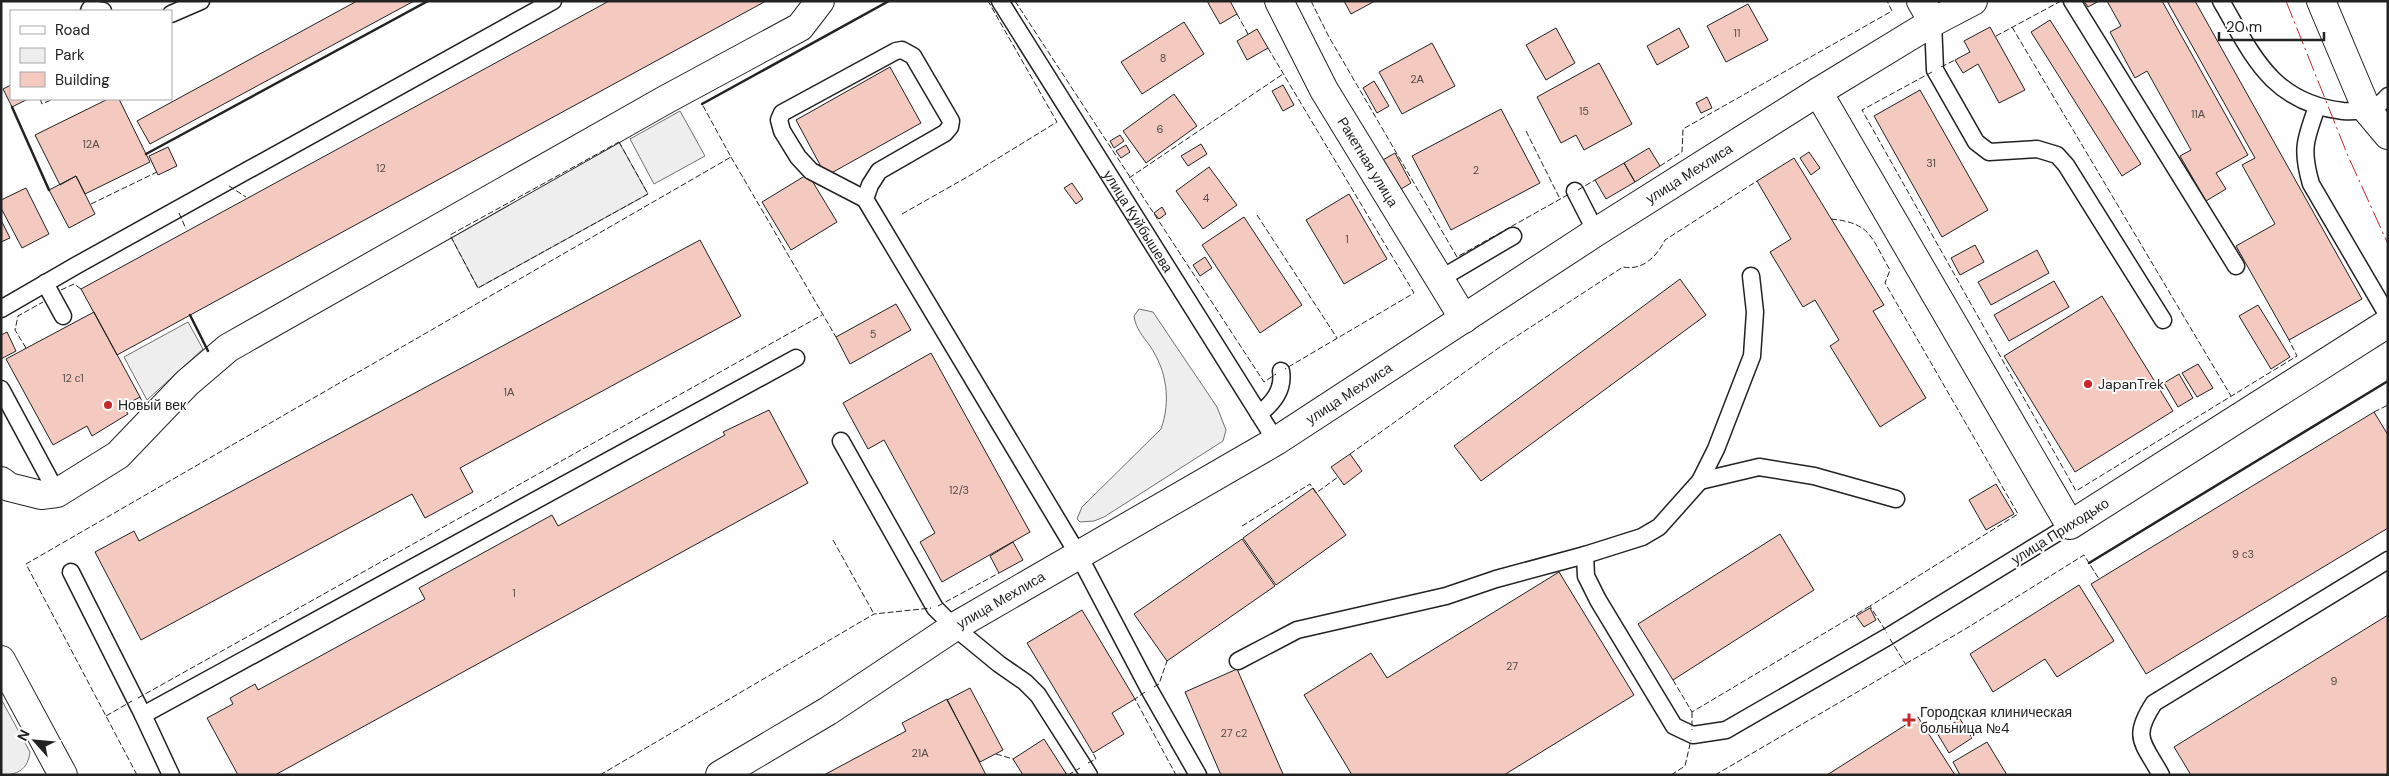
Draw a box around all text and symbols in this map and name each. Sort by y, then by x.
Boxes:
legend [10,10,172,100]
scale bar [2219,10,2324,42]
text: 20 m [2226,17,2262,37]
text: Road [55,20,90,40]
house number: 11 [1734,26,1740,40]
text: Park [55,45,85,65]
house number: 8 [1160,51,1166,65]
text: Building [55,70,110,90]
house number: 2А [1410,72,1424,86]
house number: 15 [1579,104,1589,118]
house number: 11А [2191,107,2206,121]
street label: Ракетная улица [1334,114,1402,210]
house number: 6 [1157,122,1164,136]
house number: 12А [82,137,100,151]
street label: улица Мехлиса [1642,139,1736,207]
house number: 31 [1926,156,1936,170]
house number: 12 [376,161,386,175]
house number: 2 [1473,163,1479,177]
street label: улица Куйбышева [1099,167,1177,276]
house number: 4 [1203,191,1210,205]
house number: 1 [1345,232,1349,246]
house number: 5 [870,327,877,341]
street label: улица Мехлиса [1302,359,1396,428]
house number: 12 с1 [62,371,84,385]
place label: JapanTrek [2098,375,2164,393]
marker: JapanTrek [2082,378,2094,390]
house number: 1А [504,385,515,399]
place label: Новый век [118,396,187,414]
marker: Новый век [102,399,114,411]
house number: 12/3 [949,483,969,497]
street label: улица Приходько [2008,494,2112,568]
house number: 9 с3 [2232,547,2254,561]
street label: улица Мехлиса [953,567,1048,633]
house number: 1 [512,586,516,600]
house number: 27 [1506,659,1518,673]
house number: 9 [2331,674,2338,688]
place label: Городская клиническая больница №4 [1920,703,2072,737]
marker: Городская клиническая больница №4 [1902,713,1916,727]
north arrow [10,716,60,766]
text: N [13,726,34,744]
house number: 27 с2 [1221,726,1247,740]
house number: 21А [911,746,929,760]

